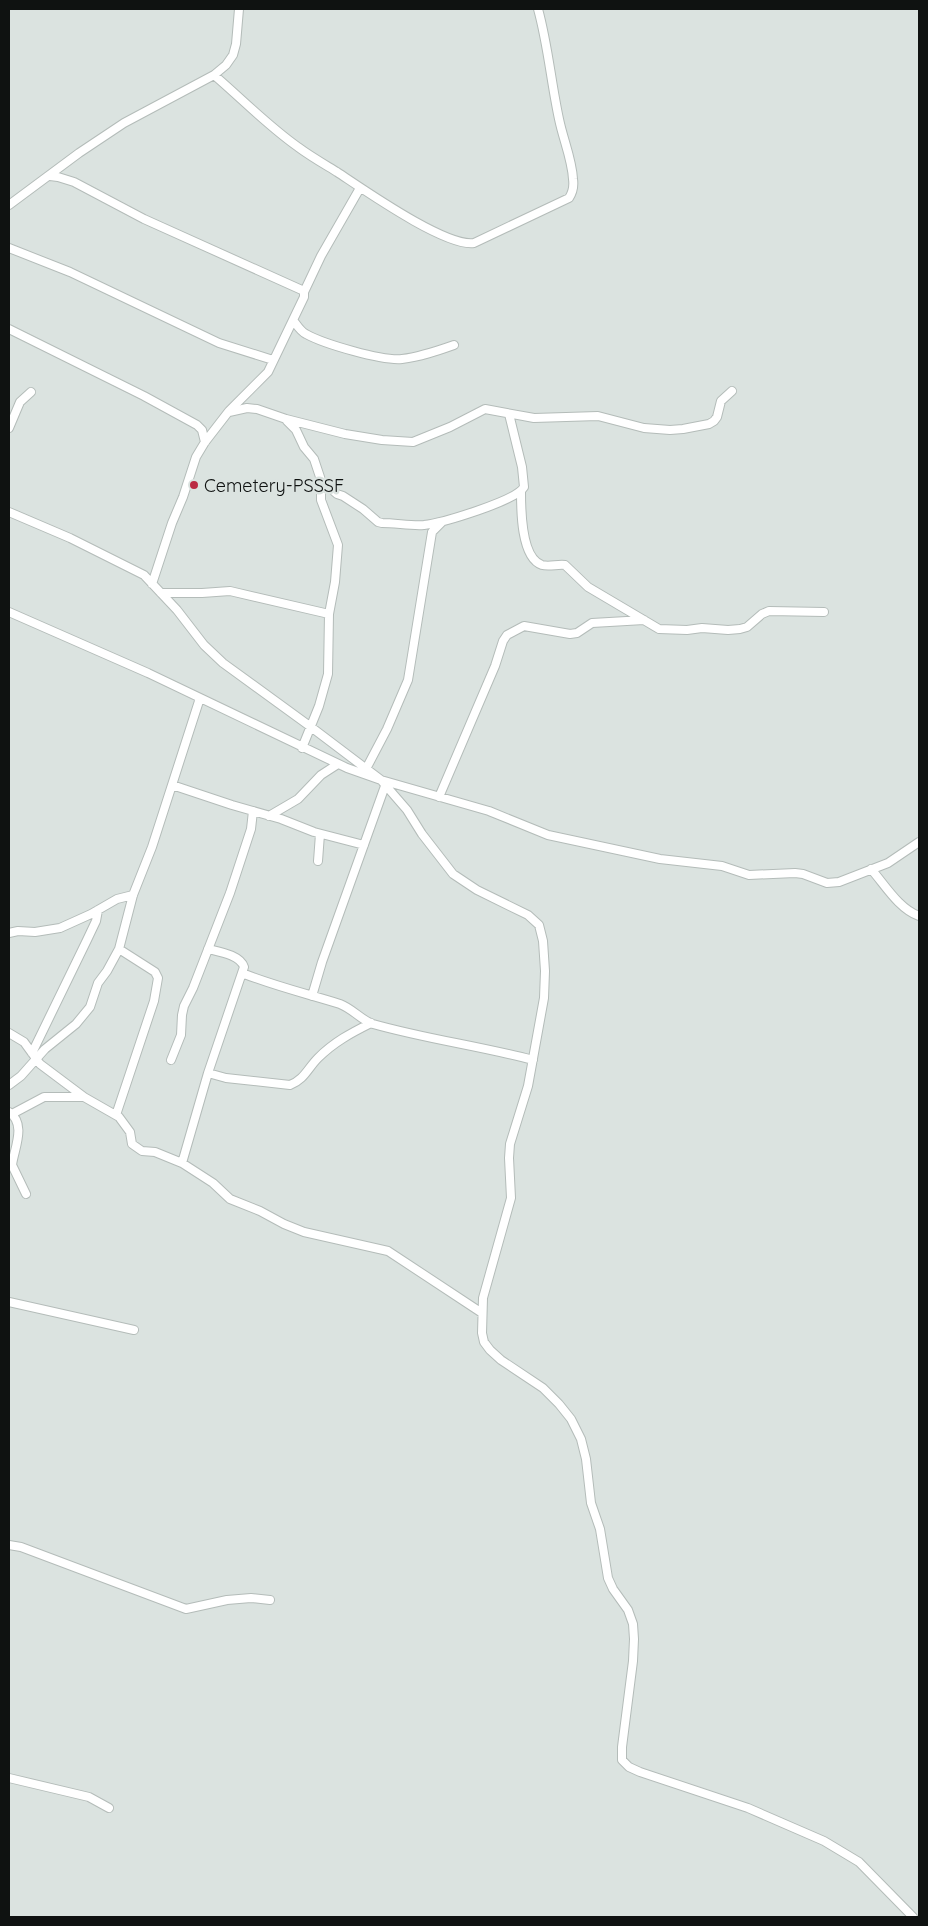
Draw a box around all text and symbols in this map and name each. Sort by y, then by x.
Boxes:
place label: Cemetery-PSSSF [204,474,344,497]
marker: Cemetery-PSSSF [188,479,200,491]

